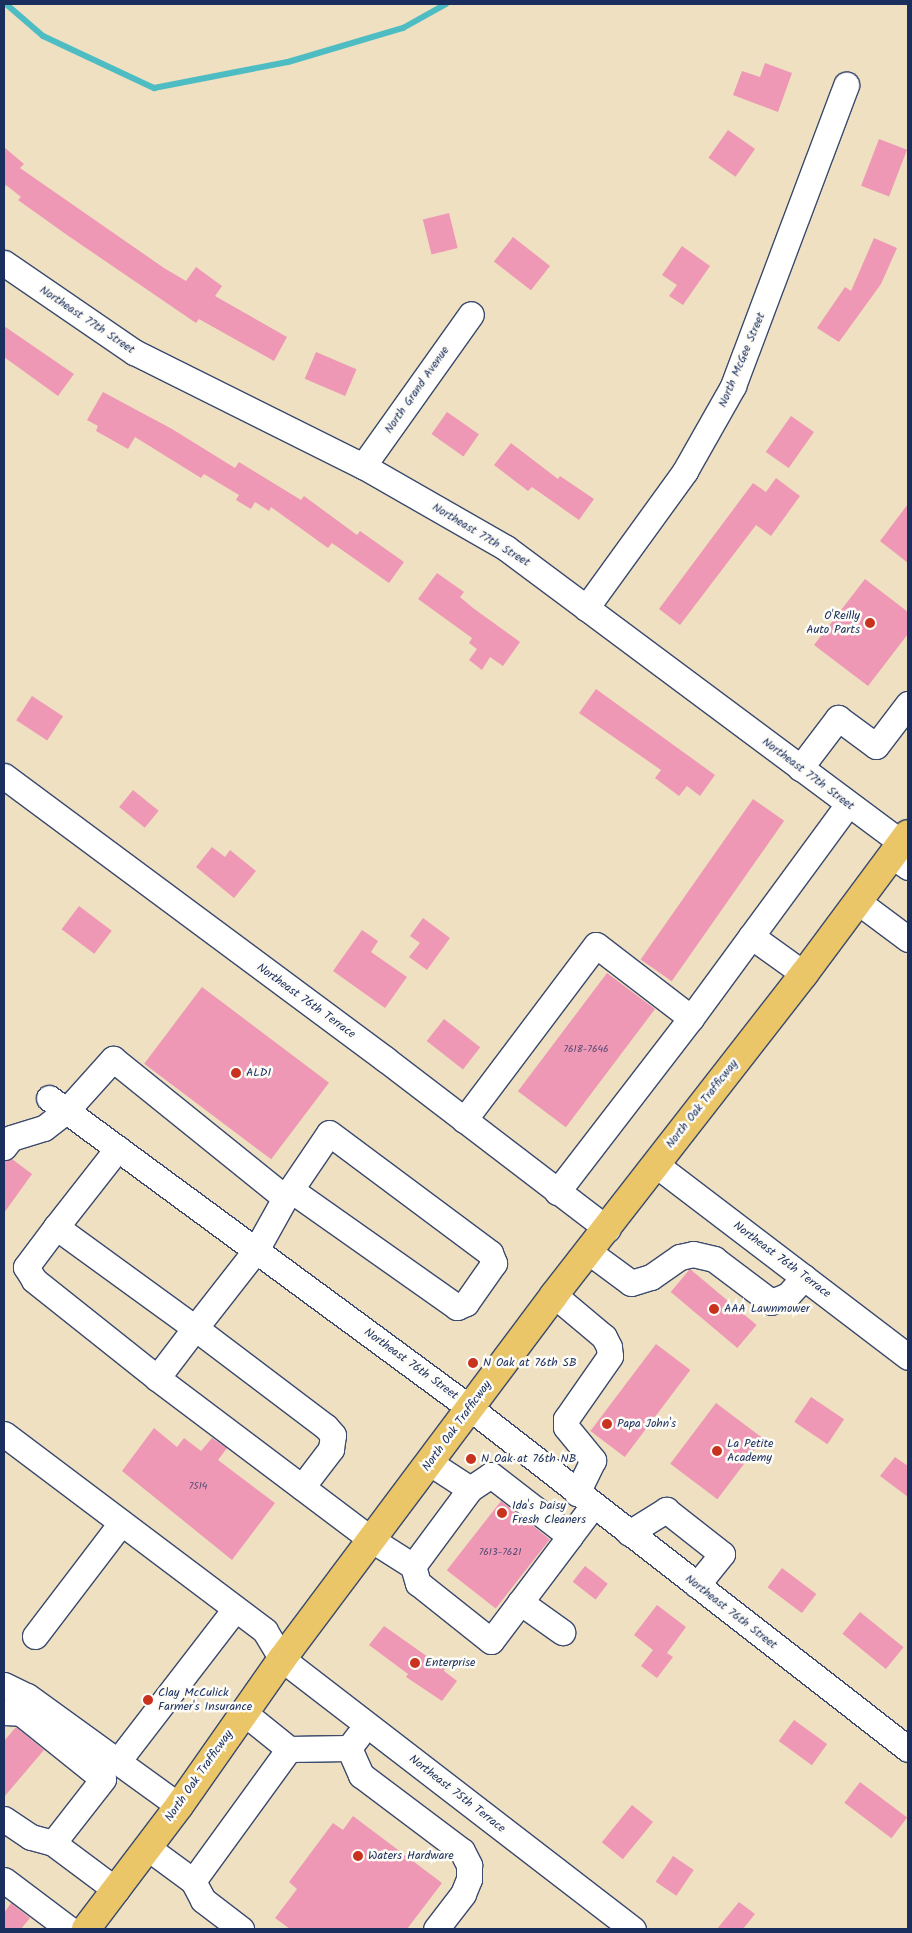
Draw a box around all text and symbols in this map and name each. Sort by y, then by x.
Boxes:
street label: Northeast 77th Street [37,283,137,357]
street label: North McGee Street [716,310,768,410]
street label: North Grand Avenue [382,344,452,436]
street label: Northeast 77th Street [429,500,533,570]
place label: O'Reilly Auto Parts [806,609,860,637]
marker: O'Reilly Auto Parts [864,617,876,629]
street label: Northeast 77th Street [759,735,857,813]
street label: Northeast 76th Terrace [254,960,358,1042]
house number: 7618-7646 [563,1044,609,1056]
street label: North Oak Trafficway [663,1057,741,1151]
place label: ALDI [246,1066,271,1080]
marker: ALDI [230,1067,242,1079]
street label: Northeast 76th Terrace [730,1219,834,1301]
place label: AAA Lawnmower [724,1302,810,1316]
marker: AAA Lawnmower [708,1303,720,1315]
street label: Northeast 76th Street [361,1325,461,1403]
place label: N Oak at 76th SB [483,1356,577,1370]
marker: N Oak at 76th SB [467,1357,479,1369]
street label: North Oak Trafficway [419,1378,495,1474]
place label: Papa John's [617,1417,676,1431]
marker: Papa John's [601,1418,613,1430]
place label: La Petite Academy [727,1437,773,1465]
marker: La Petite Academy [711,1445,723,1457]
place label: N Oak at 76th NB [481,1452,576,1466]
marker: N Oak at 76th NB [465,1453,477,1465]
house number: 7514 [189,1481,207,1493]
place label: Ida's Daisy Fresh Cleaners [512,1499,586,1527]
marker: Ida's Daisy Fresh Cleaners [496,1507,508,1519]
house number: 7613-7621 [479,1547,521,1559]
street label: Northeast 76th Street [682,1572,780,1652]
place label: Enterprise [425,1656,476,1670]
marker: Enterprise [409,1657,421,1669]
place label: Clay McCulick Farmer's Insurance [158,1686,252,1714]
marker: Clay McCulick Farmer's Insurance [142,1694,154,1706]
street label: North Oak Trafficway [162,1727,236,1825]
street label: Northeast 75th Terrace [406,1752,508,1836]
place label: Waters Hardware [368,1849,454,1863]
marker: Waters Hardware [352,1850,364,1862]

